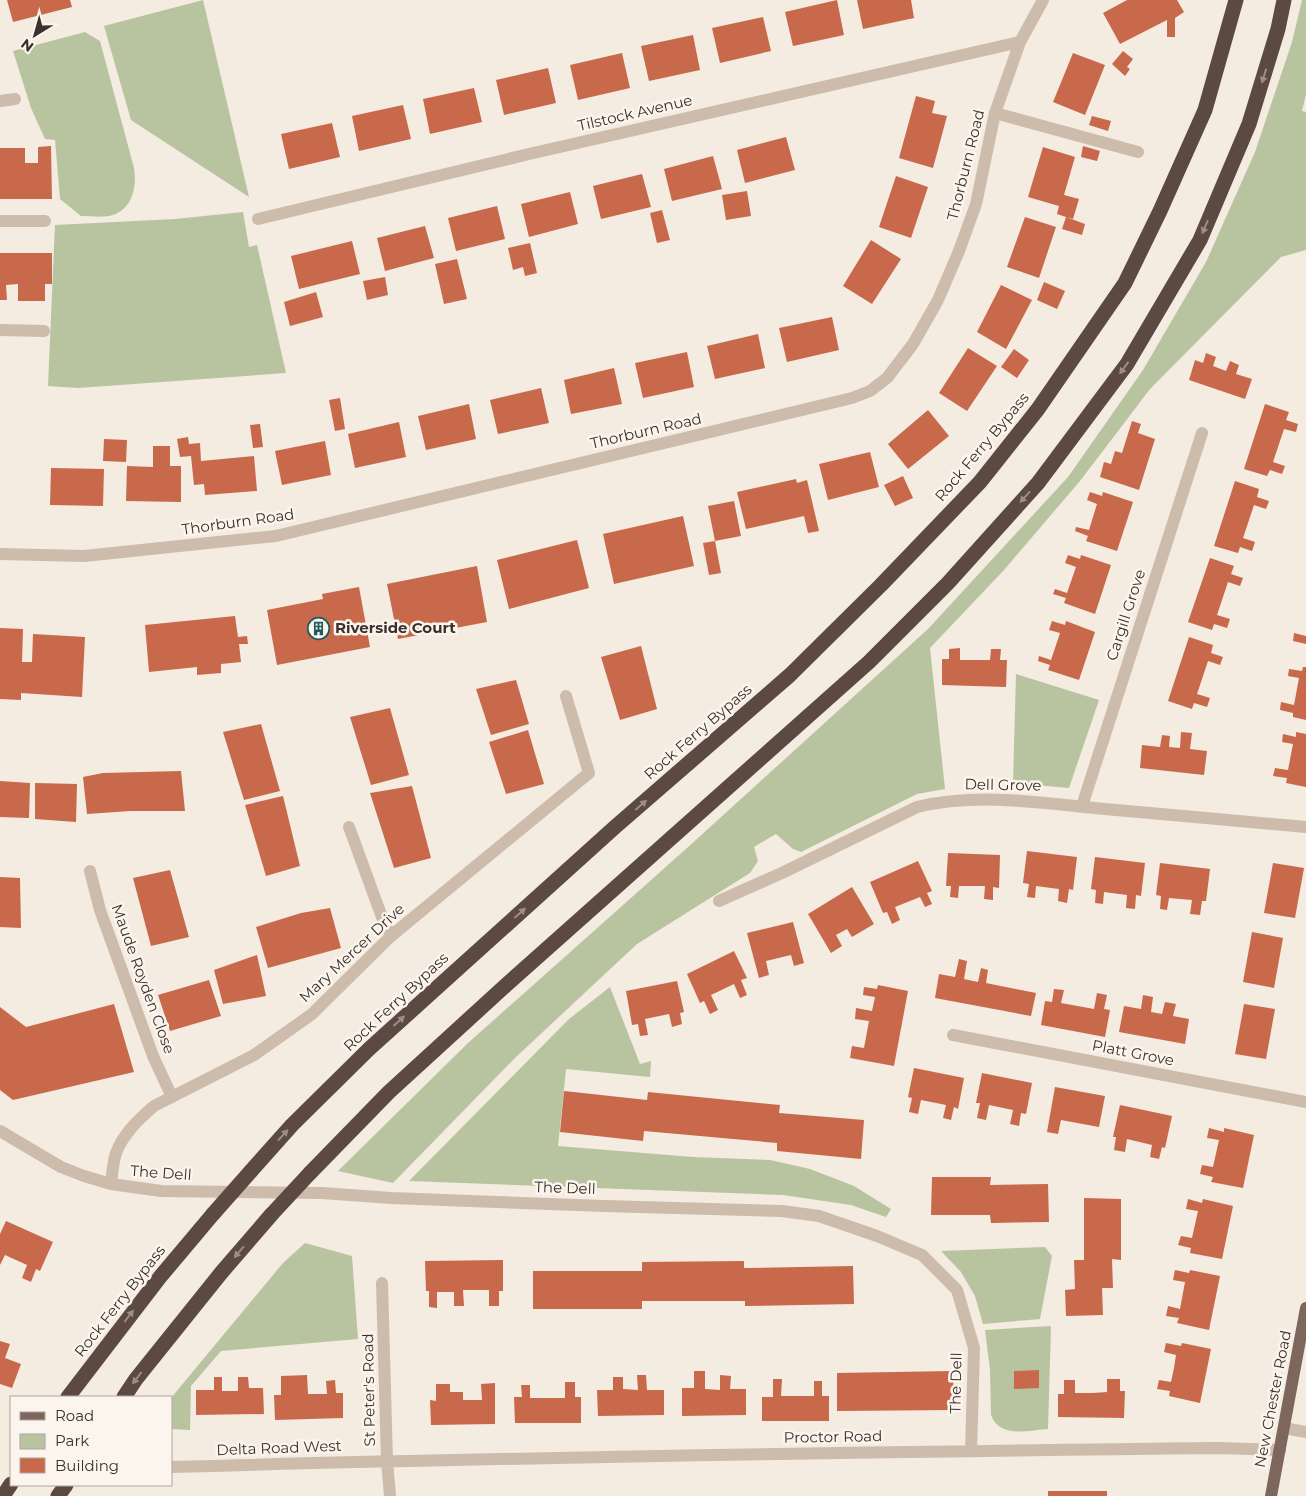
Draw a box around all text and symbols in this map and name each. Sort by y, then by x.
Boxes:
north arrow [10,10,60,60]
text: N [17,35,37,56]
one-way arrow [1259,68,1267,83]
street label: Tilstock Avenue [576,90,694,135]
street label: Thorburn Road [943,108,988,222]
one-way arrow [1201,220,1209,235]
one-way arrow [1119,361,1129,375]
street label: Rock Ferry Bypass [930,388,1033,505]
street label: Thorburn Road [588,408,703,453]
one-way arrow [1019,490,1031,502]
street label: Thorburn Road [180,504,295,539]
street label: Cargill Grove [1102,567,1149,663]
building icon: Riverside Court [307,616,331,640]
place label: Riverside Court [335,618,456,637]
street label: Rock Ferry Bypass [640,680,755,784]
street label: Dell Grove [964,774,1042,795]
one-way arrow [635,799,648,810]
street label: Mary Mercer Drive [295,899,408,1006]
street label: Maude Royden Close [108,901,179,1056]
one-way arrow [514,907,527,918]
street label: Rock Ferry Bypass [339,948,452,1055]
one-way arrow [393,1016,406,1027]
street label: Platt Grove [1090,1035,1176,1070]
one-way arrow [277,1129,289,1141]
street label: The Dell [130,1161,192,1184]
street label: The Dell [534,1177,596,1198]
street label: Rock Ferry Bypass [70,1241,169,1360]
one-way arrow [234,1245,245,1258]
one-way arrow [124,1310,135,1323]
street label: New Chester Road [1250,1329,1295,1469]
street label: St Peter's Road [358,1333,379,1447]
street label: The Dell [945,1352,966,1414]
one-way arrow [132,1371,142,1385]
legend [10,1396,172,1486]
text: Road [55,1406,94,1425]
street label: Proctor Road [784,1426,882,1447]
text: Park [55,1431,89,1450]
street label: Delta Road West [216,1436,342,1459]
text: Building [55,1456,119,1475]

